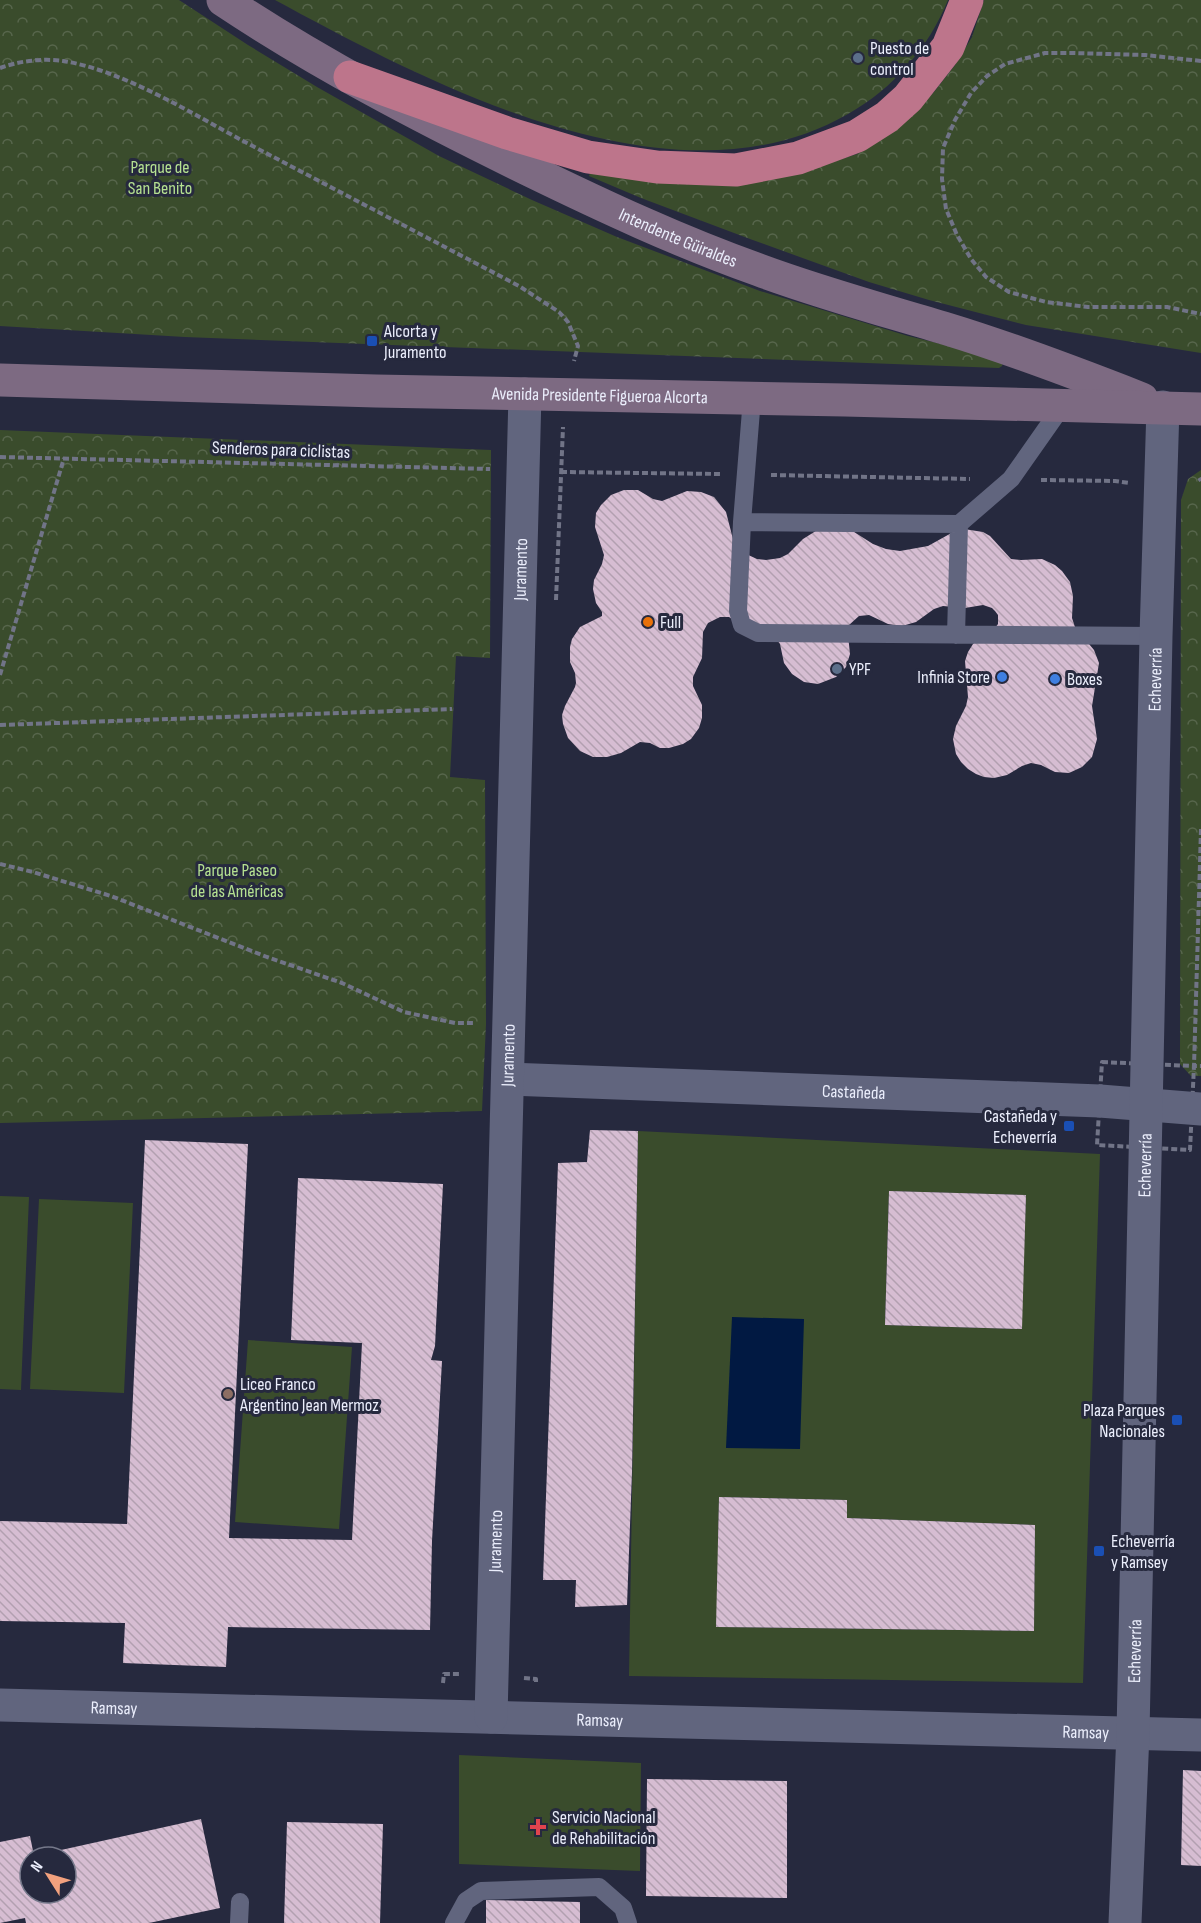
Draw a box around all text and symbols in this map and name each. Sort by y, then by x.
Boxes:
place label: Puesto de control [870,38,929,80]
marker: Puesto de control [851,51,865,65]
park label: Parque de San Benito [128,157,192,199]
street label: Intendente Güiraldes [616,203,740,272]
place label: Alcorta y Juramento [383,321,446,363]
marker: Alcorta y Juramento [365,334,379,348]
street label: Avenida Presidente Figueroa Alcorta [491,383,708,408]
street label: Senderos para ciclistas [212,437,350,463]
street label: Juramento [509,538,532,602]
place label: Full [660,612,681,633]
marker: Full [641,615,655,629]
street label: Echeverría [1144,647,1166,712]
place label: YPF [849,659,871,680]
marker: YPF [830,662,844,676]
place label: Infinia Store [917,667,990,688]
place label: Boxes [1067,669,1102,690]
marker: Infinia Store [995,670,1009,684]
marker: Boxes [1048,672,1062,686]
park label: Parque Paseo de las Américas [191,860,283,902]
street label: Juramento [497,1024,519,1088]
street label: Castañeda [822,1080,886,1104]
place label: Castañeda y Echeverría [984,1106,1057,1148]
marker: Castañeda y Echeverría [1062,1119,1076,1133]
street label: Echeverría [1134,1133,1156,1198]
place label: Liceo Franco Argentino Jean Mermoz [239,1374,379,1416]
marker: Liceo Franco Argentino Jean Mermoz [221,1387,235,1401]
place label: Plaza Parques Nacionales [1083,1400,1165,1442]
marker: Plaza Parques Nacionales [1170,1413,1184,1427]
street label: Juramento [484,1510,507,1574]
place label: Echeverría y Ramsey [1111,1531,1175,1573]
marker: Echeverría y Ramsey [1092,1544,1106,1558]
street label: Echeverría [1124,1619,1146,1683]
street label: Ramsay [90,1697,138,1719]
street label: Ramsay [576,1709,623,1731]
street label: Ramsay [1062,1721,1109,1743]
place label: Servicio Nacional de Rehabilitación [552,1807,656,1849]
marker: Servicio Nacional de Rehabilitación [529,1818,547,1836]
north arrow [18,1845,78,1905]
text: N [27,1858,47,1876]

